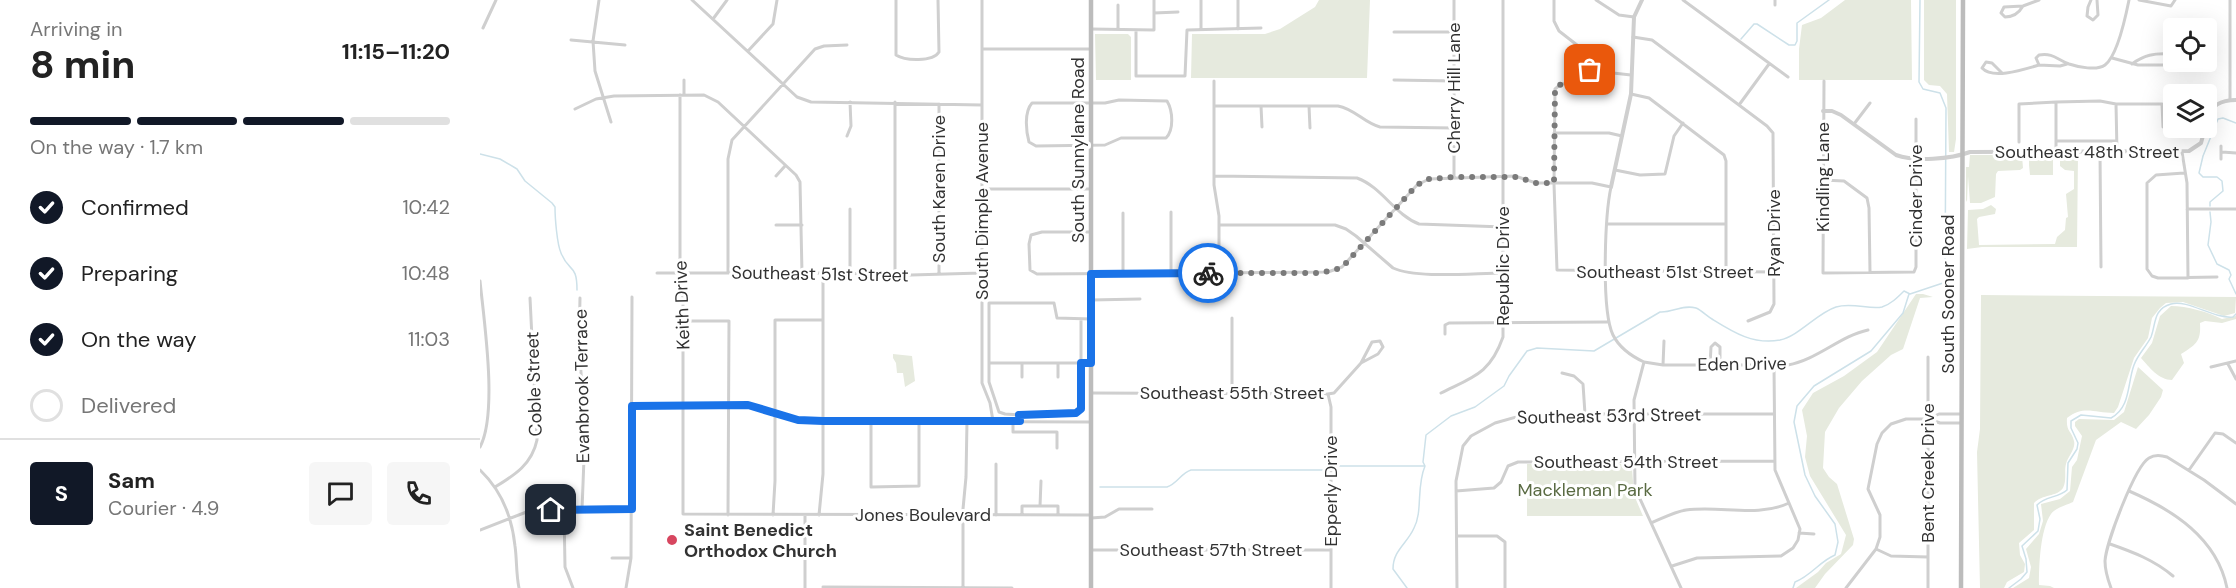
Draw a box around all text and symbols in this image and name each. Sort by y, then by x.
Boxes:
text: Arriving in [30,16,122,42]
map controls [2163,18,2217,138]
button: locate [2163,18,2217,72]
street label: Cherry Hill Lane [1442,23,1466,153]
text: 11:15–11:20 [342,37,450,66]
text: 8 min [30,39,135,90]
pin [1564,44,1615,95]
icon: bag [1573,53,1606,86]
street label: South Sunnylane Road [1066,57,1090,243]
button: layers [2163,84,2217,138]
street label: South Karen Drive [927,115,951,263]
street label: South Dimple Avenue [970,122,994,300]
street label: Kindling Lane [1811,122,1835,232]
text: On the way · 1.7 km [30,134,203,160]
street label: Southeast 48th Street [1995,140,2179,164]
street label: Cinder Drive [1904,144,1928,248]
street label: Ryan Drive [1762,189,1786,277]
icon: check [30,191,63,224]
text: Confirmed [81,193,189,222]
text: 10:42 [402,194,450,220]
street label: Republic Drive [1491,206,1515,326]
street label: South Sooner Road [1936,214,1960,374]
courier [1178,243,1238,303]
icon: check [30,257,63,290]
icon: bike [1192,257,1225,290]
text: Preparing [81,259,178,288]
text: 10:48 [402,260,450,286]
street label: Keith Drive [668,260,696,350]
street label: Southeast 51st Street [731,260,909,288]
street label: Southeast 51st Street [1576,260,1754,284]
street label: Evanbrook Terrace [569,309,595,463]
icon: check [30,323,63,356]
text: On the way [81,325,196,354]
text: 11:03 [408,326,450,352]
street label: Coble Street [520,331,548,437]
street label: Eden Drive [1697,351,1787,377]
street label: Southeast 55th Street [1140,381,1324,405]
text: Delivered [81,391,176,420]
street label: Southeast 53rd Street [1517,402,1701,430]
street label: Bent Creek Drive [1916,403,1940,543]
street label: Epperly Drive [1319,435,1343,547]
street label: Southeast 54th Street [1534,450,1718,474]
button: chat [309,462,372,525]
button: phone [387,462,450,525]
text: Sam [108,466,155,495]
park label: Mackleman Park [1517,478,1653,502]
text: S [55,479,68,508]
pin [525,484,576,535]
icon: home [534,493,567,526]
text: Courier · 4.9 [108,495,219,521]
street label: Jones Boulevard [855,503,991,527]
place label: Saint Benedict Orthodox Church [684,518,837,563]
marker: Saint Benedict Orthodox Church [665,533,679,547]
street label: Southeast 57th Street [1120,538,1302,562]

